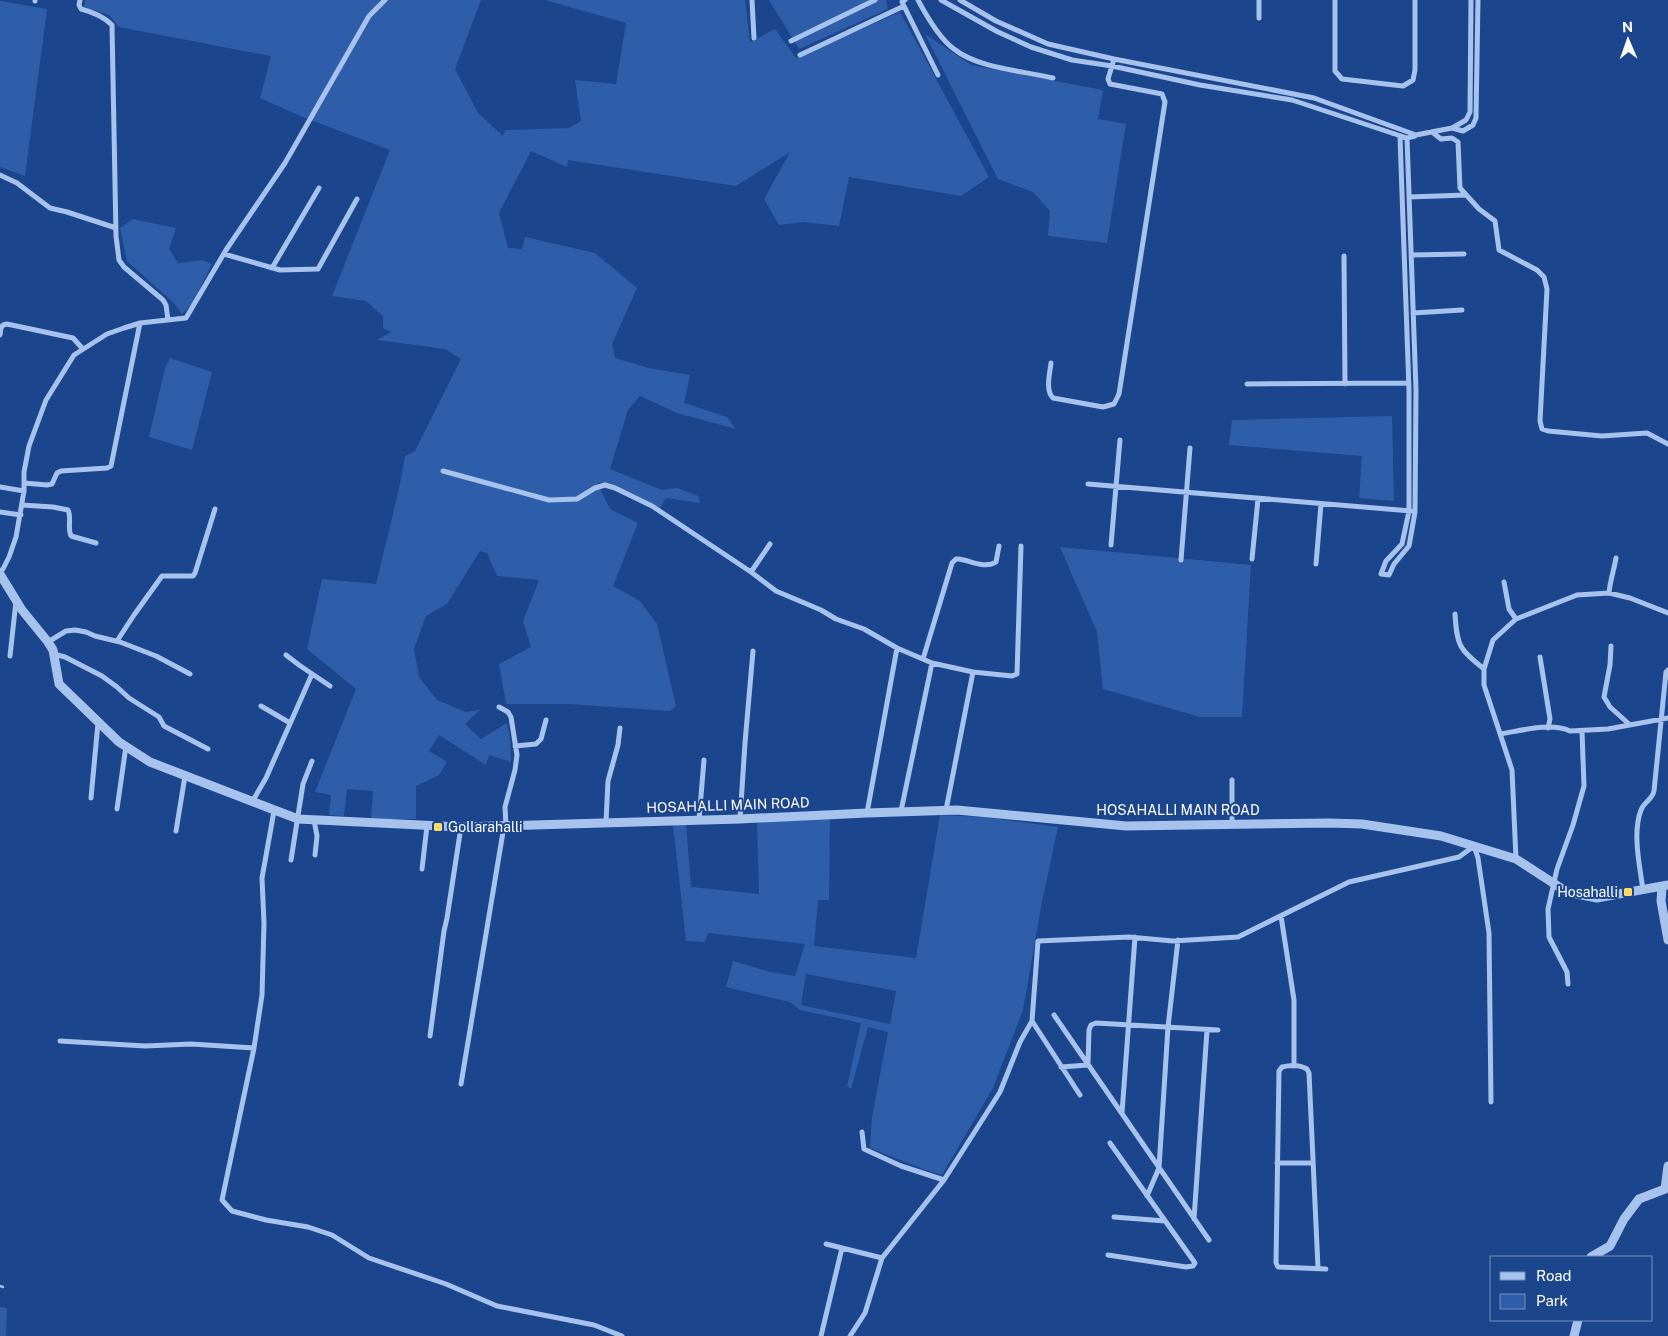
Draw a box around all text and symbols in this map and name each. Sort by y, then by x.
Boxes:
north arrow [1603,15,1653,65]
text: N [1622,19,1633,35]
street label: HOSAHALLI MAIN ROAD [646,794,810,816]
street label: HOSAHALLI MAIN ROAD [1096,802,1260,818]
place label: Gollarahalli [448,819,523,835]
marker: Gollarahalli [432,821,444,833]
place label: Hosahalli [1557,884,1618,900]
marker: Hosahalli [1622,886,1634,898]
legend [1490,1256,1653,1321]
text: Road [1536,1267,1572,1284]
text: Park [1536,1292,1568,1309]

